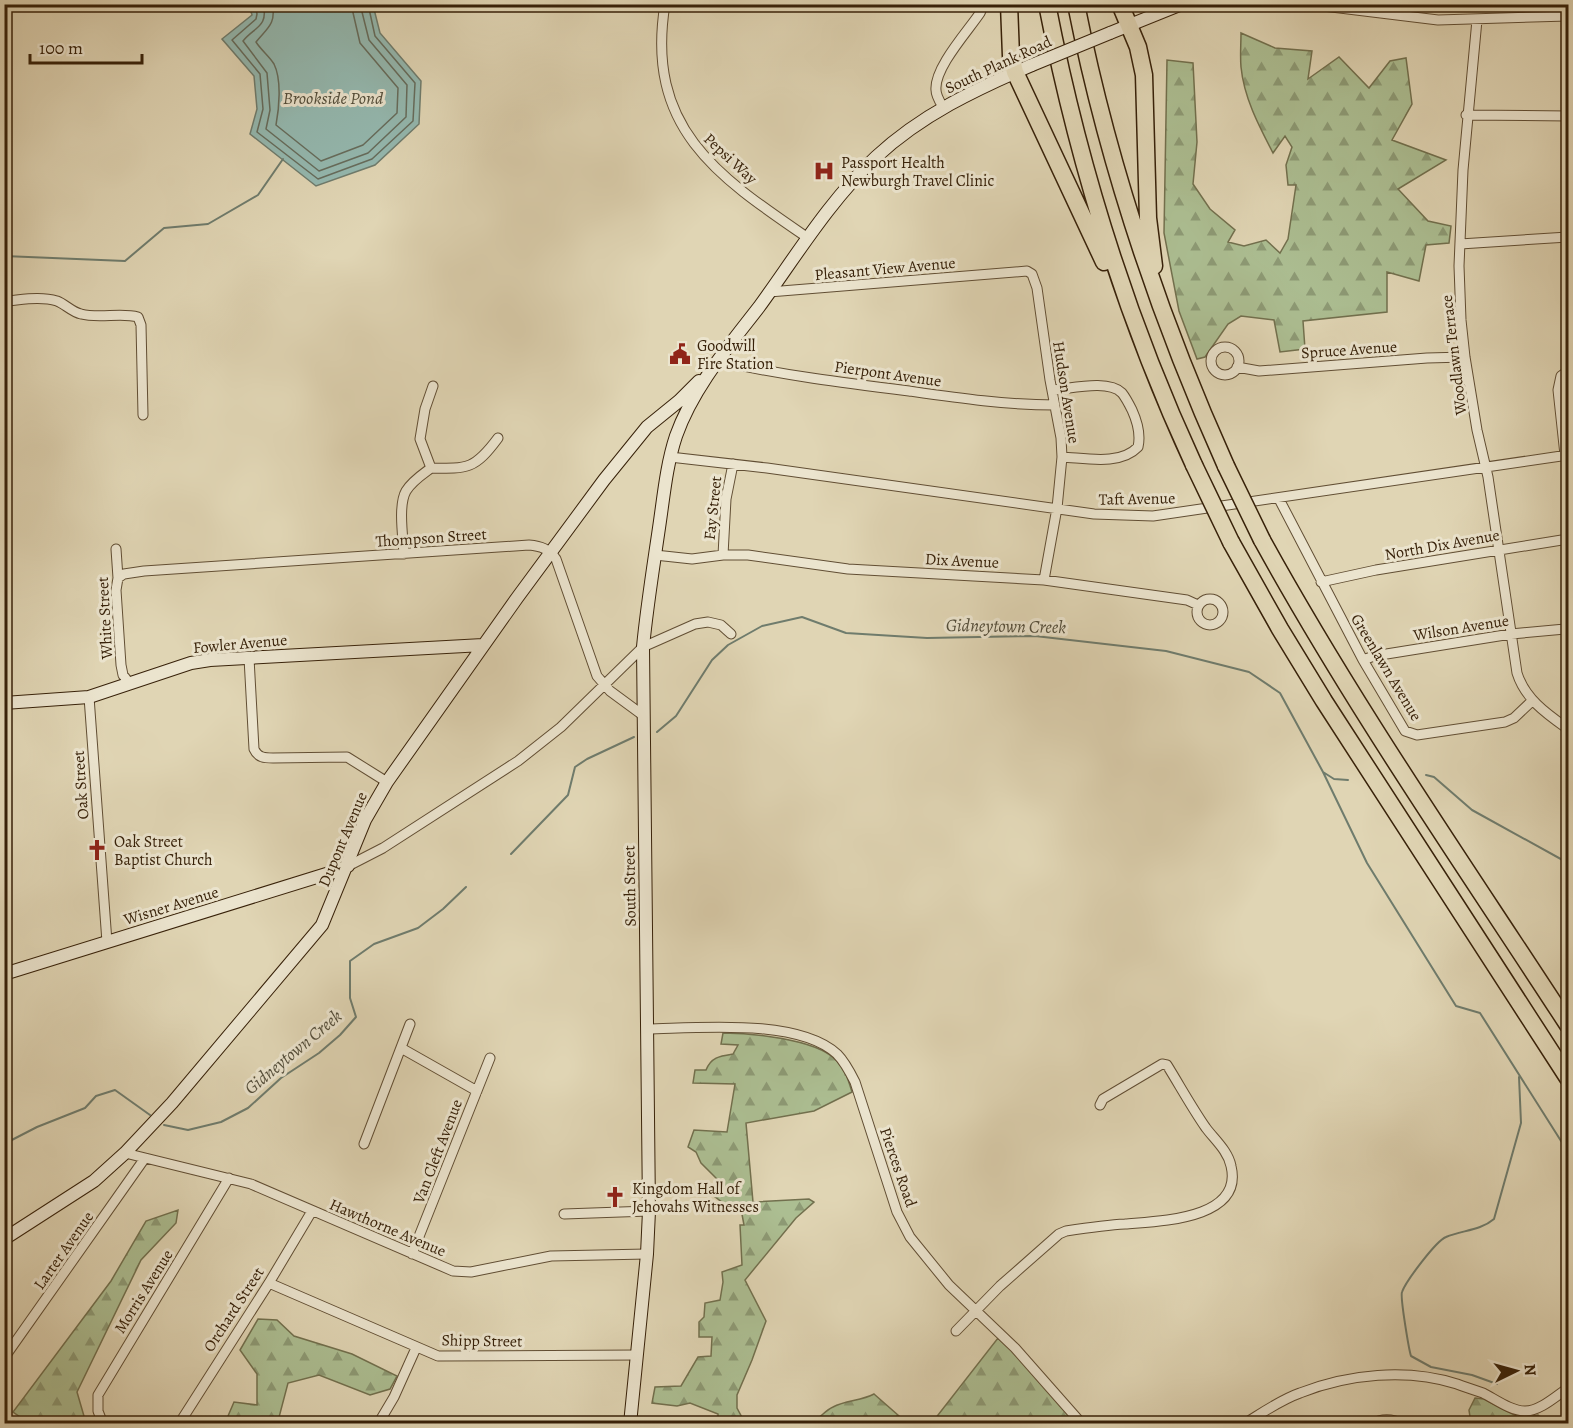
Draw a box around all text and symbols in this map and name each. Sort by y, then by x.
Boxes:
scale bar [30,27,142,65]
street label: South Plank Road [942,30,1056,99]
text: 100 m [39,36,83,60]
water label: Brookside Pond [283,86,384,110]
street label: Pepsi Way [699,128,762,190]
place label: Passport Health Newburgh Travel Clinic [841,152,994,192]
hospital icon: Passport Health Newburgh Travel Clinic [812,159,836,183]
street label: Pleasant View Avenue [814,252,956,286]
street label: Woodlawn Terrace [1436,294,1472,417]
place label: Goodwill Fire Station [697,335,774,375]
street label: Spruce Avenue [1300,336,1398,364]
street label: Hudson Avenue [1047,339,1085,445]
public building icon: Goodwill Fire Station [668,342,692,366]
street label: Pierpont Avenue [833,356,943,392]
street label: Fay Street [699,475,727,541]
street label: Taft Avenue [1099,487,1176,511]
street label: Thompson Street [375,523,487,553]
street label: North Dix Avenue [1383,524,1501,566]
street label: Dix Avenue [924,548,1000,574]
street label: White Street [92,576,118,661]
street label: Greenlawn Avenue [1345,610,1427,725]
street label: Wilson Avenue [1411,610,1511,647]
water label: Gidneytown Creek [946,613,1066,639]
street label: Fowler Avenue [192,629,288,659]
street label: Oak Street [68,750,94,820]
street label: Dupont Avenue [313,789,373,890]
place label: Oak Street Baptist Church [114,831,213,871]
church icon: Oak Street Baptist Church [85,838,109,862]
street label: South Street [618,845,642,927]
street label: Wisner Avenue [120,881,221,931]
water label: Gidneytown Creek [239,1004,347,1100]
street label: Van Cleft Avenue [408,1096,468,1208]
street label: Pierces Road [874,1125,922,1210]
place label: Kingdom Hall of Jehovahs Witnesses [632,1178,759,1218]
church icon: Kingdom Hall of Jehovahs Witnesses [603,1185,627,1209]
street label: Hawthorne Avenue [326,1193,449,1262]
street label: Larter Avenue [29,1207,99,1294]
street label: Morris Avenue [109,1245,178,1338]
street label: Orchard Street [198,1263,269,1356]
street label: Shipp Street [441,1329,523,1353]
north arrow [1486,1341,1546,1401]
text: N [1518,1363,1541,1377]

